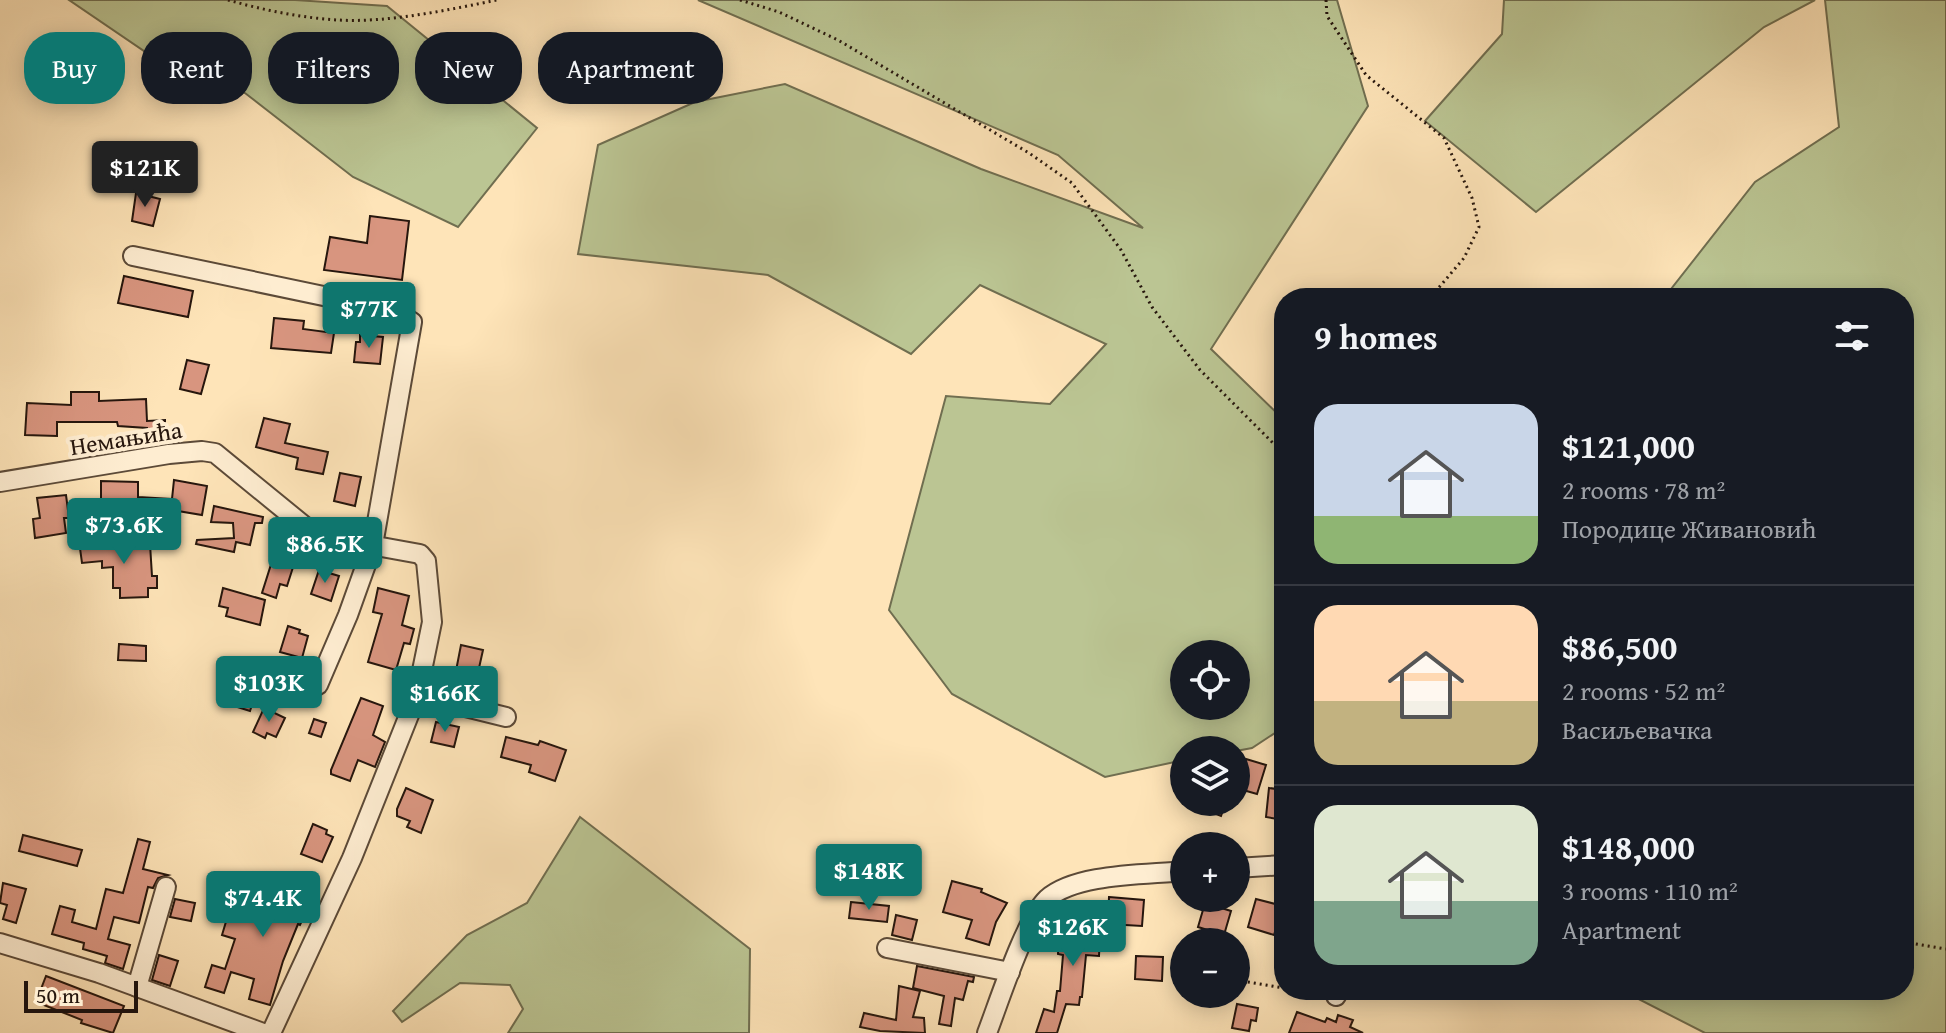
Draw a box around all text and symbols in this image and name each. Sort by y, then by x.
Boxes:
chip: Buy [24,32,125,104]
chip: Rent [141,32,252,104]
chip: Filters [268,32,399,104]
chip: New [415,32,522,104]
chip: Apartment [538,32,723,104]
pin: $121K [89,141,201,209]
text: $121K [110,147,180,186]
pin: $77K [322,282,416,350]
text: $77K [341,288,397,327]
text: 9 homes [1314,312,1438,361]
icon: filters [1830,314,1874,358]
street label: Немањића [67,412,185,464]
text: $121,000 [1562,421,1695,470]
icon: home [1378,436,1474,532]
text: 2 rooms · 78 m² [1562,470,1725,509]
pin: $73.6K [59,498,189,566]
text: $73.6K [85,504,163,543]
text: Породице Живановић [1562,509,1816,548]
pin: $86.5K [260,517,390,585]
text: $86.5K [286,523,364,562]
text: $86,500 [1562,622,1677,671]
icon: home [1378,637,1474,733]
map controls [1170,640,1250,1008]
button: locate [1170,640,1250,720]
pin: $103K [213,656,325,724]
text: $103K [234,662,304,701]
pin: $166K [389,666,501,734]
text: 2 rooms · 52 m² [1562,671,1725,710]
text: $166K [410,672,480,711]
text: Васиљевачка [1562,710,1712,749]
button: layers [1170,736,1250,816]
text: $148,000 [1562,822,1695,871]
button: + [1170,832,1250,912]
icon: home [1378,837,1474,933]
pin: $148K [813,844,925,912]
text: $148K [834,850,904,889]
pin: $74.4K [198,871,328,939]
text: 3 rooms · 110 m² [1562,871,1738,910]
text: $74.4K [224,877,302,916]
pin: $126K [1017,900,1129,968]
text: $126K [1038,906,1108,945]
text: Apartment [1562,910,1681,949]
button: − [1170,928,1250,1008]
scale bar [24,977,138,1013]
text: 50 m [36,979,80,1011]

